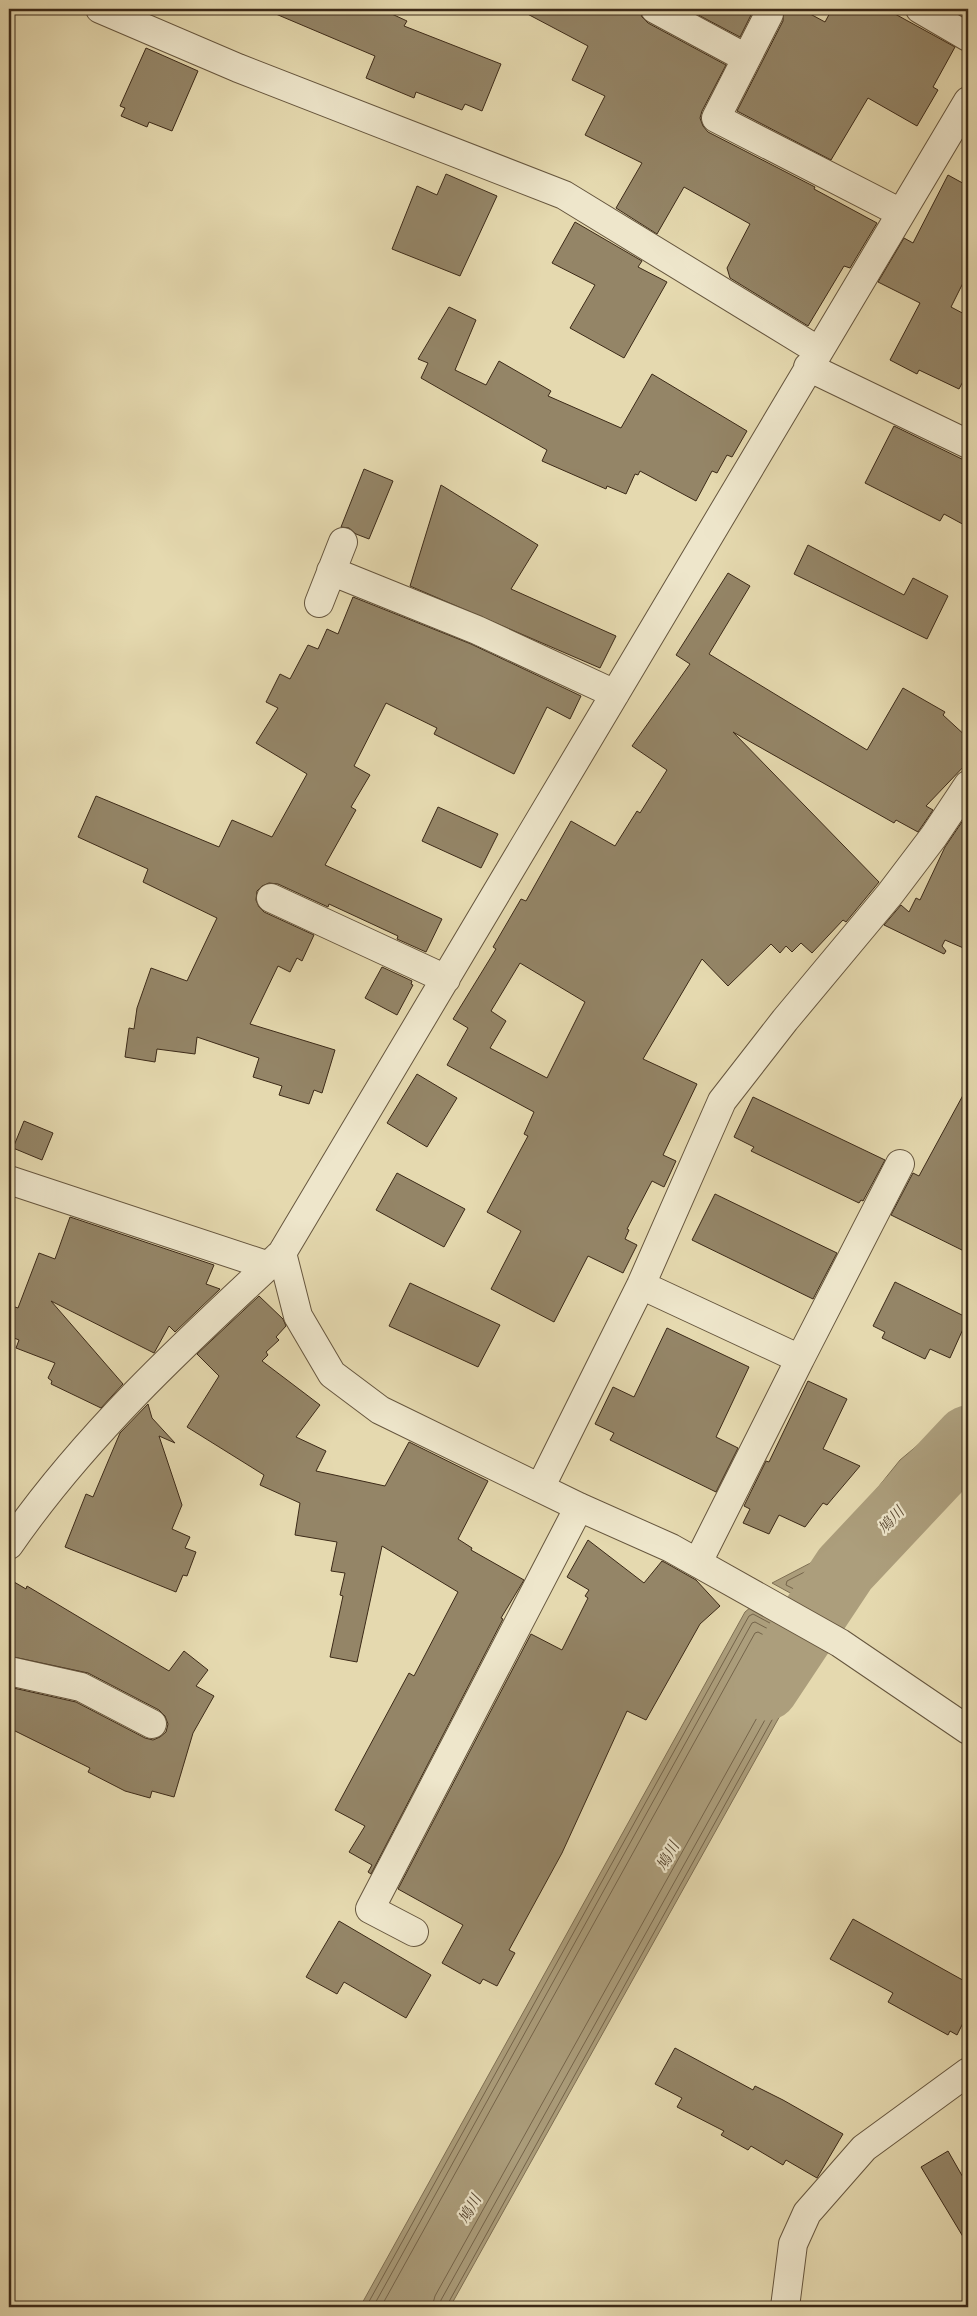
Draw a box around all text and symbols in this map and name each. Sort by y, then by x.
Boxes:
water label: 鳩川 [874,1501,909,1537]
water label: 鳩川 [653,1837,684,1873]
water label: 鳩川 [455,2190,486,2226]

